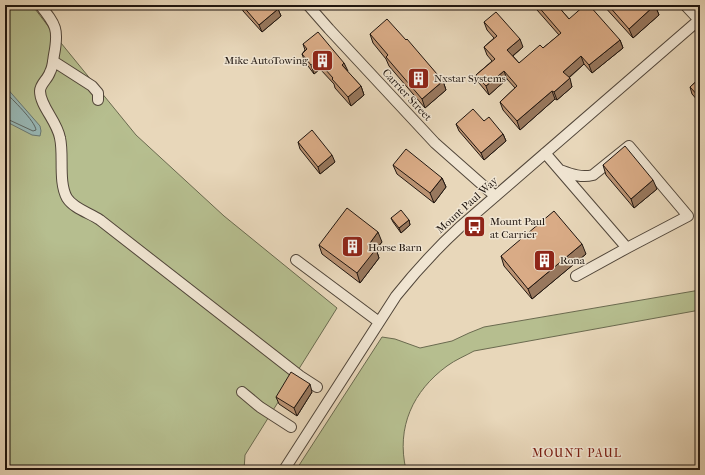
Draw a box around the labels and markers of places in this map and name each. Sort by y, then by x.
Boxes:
building icon: Mike AutoTowing [310,47,336,73]
place label: Mike AutoTowing [224,54,308,67]
building icon: Nxstar Systems [405,65,431,91]
place label: Nxstar Systems [434,72,506,85]
bus stop icon: Mount Paul at Carrier [462,214,488,240]
place label: Mount Paul at Carrier [490,215,545,241]
building icon: Horse Barn [339,234,365,260]
place label: Horse Barn [368,241,423,254]
building icon: Rona [532,247,558,273]
place label: Rona [560,254,586,267]

